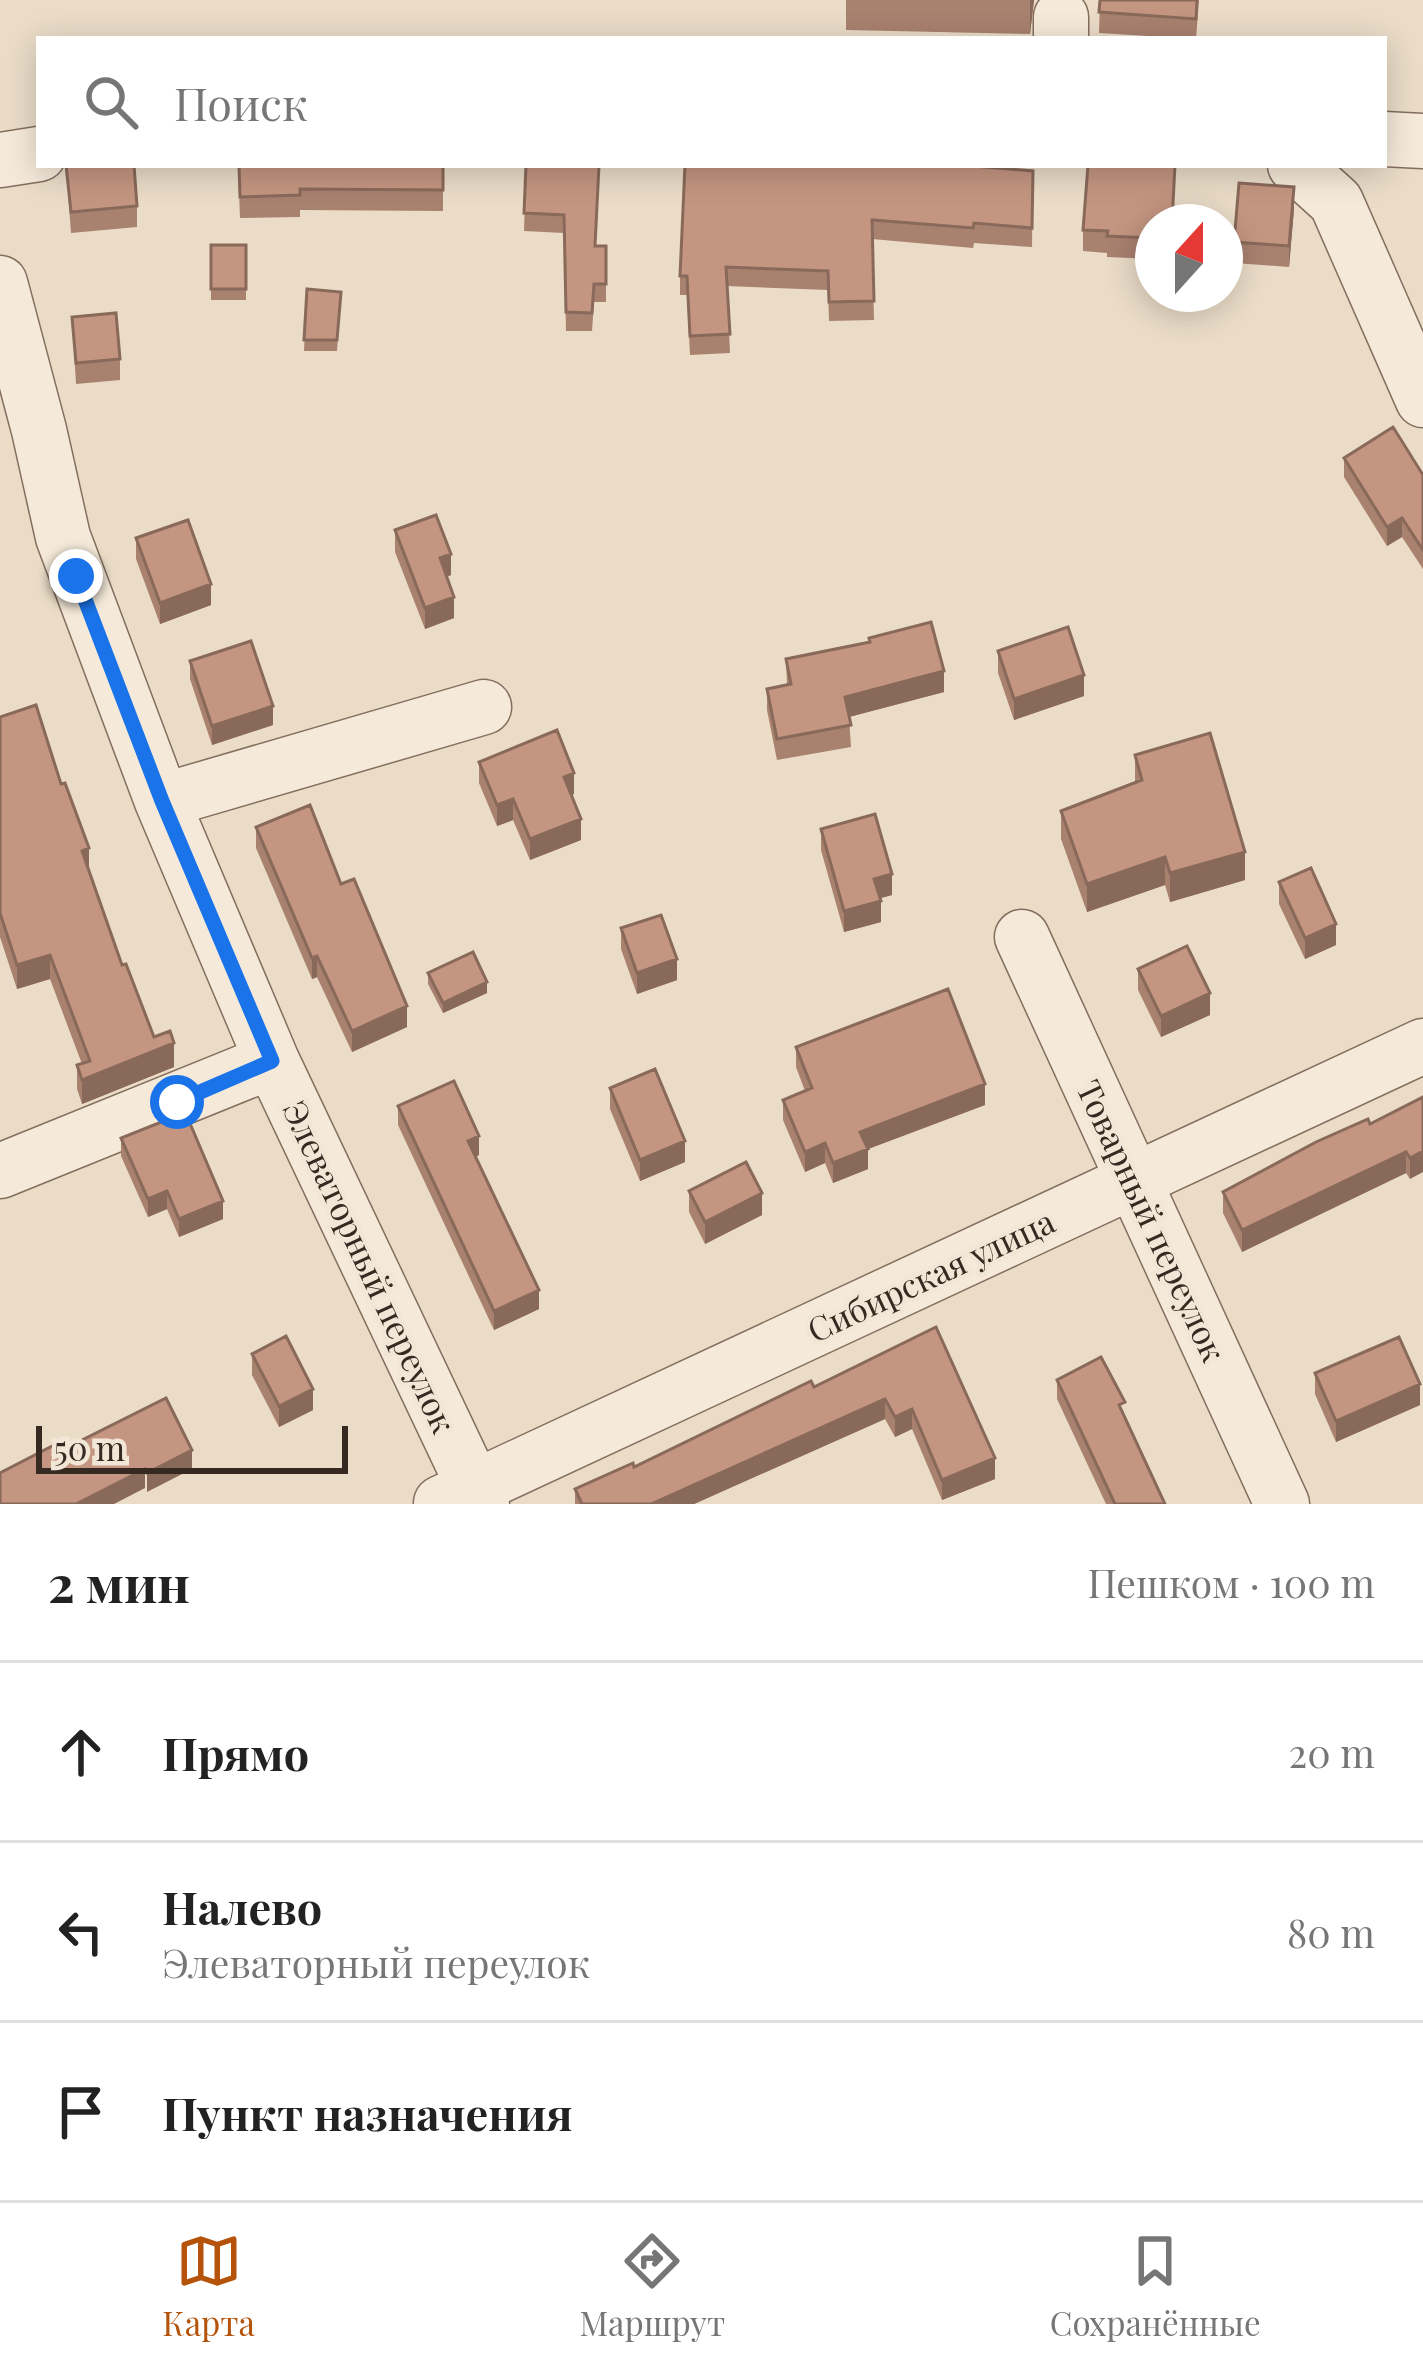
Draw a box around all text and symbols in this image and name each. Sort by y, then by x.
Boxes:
search box [36,36,1387,168]
icon: search [78,69,144,135]
text: Поиск [174,72,308,132]
north arrow [1135,204,1243,312]
route end [49,549,103,603]
street label: Товарный переулок [1068,1072,1237,1368]
route start [150,1075,204,1129]
street label: Элеваторный переулок [274,1093,467,1440]
street label: Сибирская улица [800,1197,1061,1351]
scale bar [36,1420,348,1473]
text: 50 m [54,1425,125,1469]
text: 2 мин [48,1548,190,1616]
text: Пешком · 100 m [1087,1556,1375,1608]
icon: ahead [48,1719,114,1785]
text: Прямо [162,1722,309,1782]
text: 20 m [1289,1726,1375,1778]
text: Налево [162,1876,322,1936]
icon: left [48,1899,114,1965]
text: 80 m [1287,1906,1375,1958]
text: Элеваторный переулок [162,1936,590,1988]
icon: arrive [48,2079,114,2145]
text: Пункт назначения [162,2082,573,2142]
tab: Карта [162,2228,255,2344]
tab: Маршрут [580,2228,725,2344]
tab: Сохранённые [1050,2228,1261,2344]

